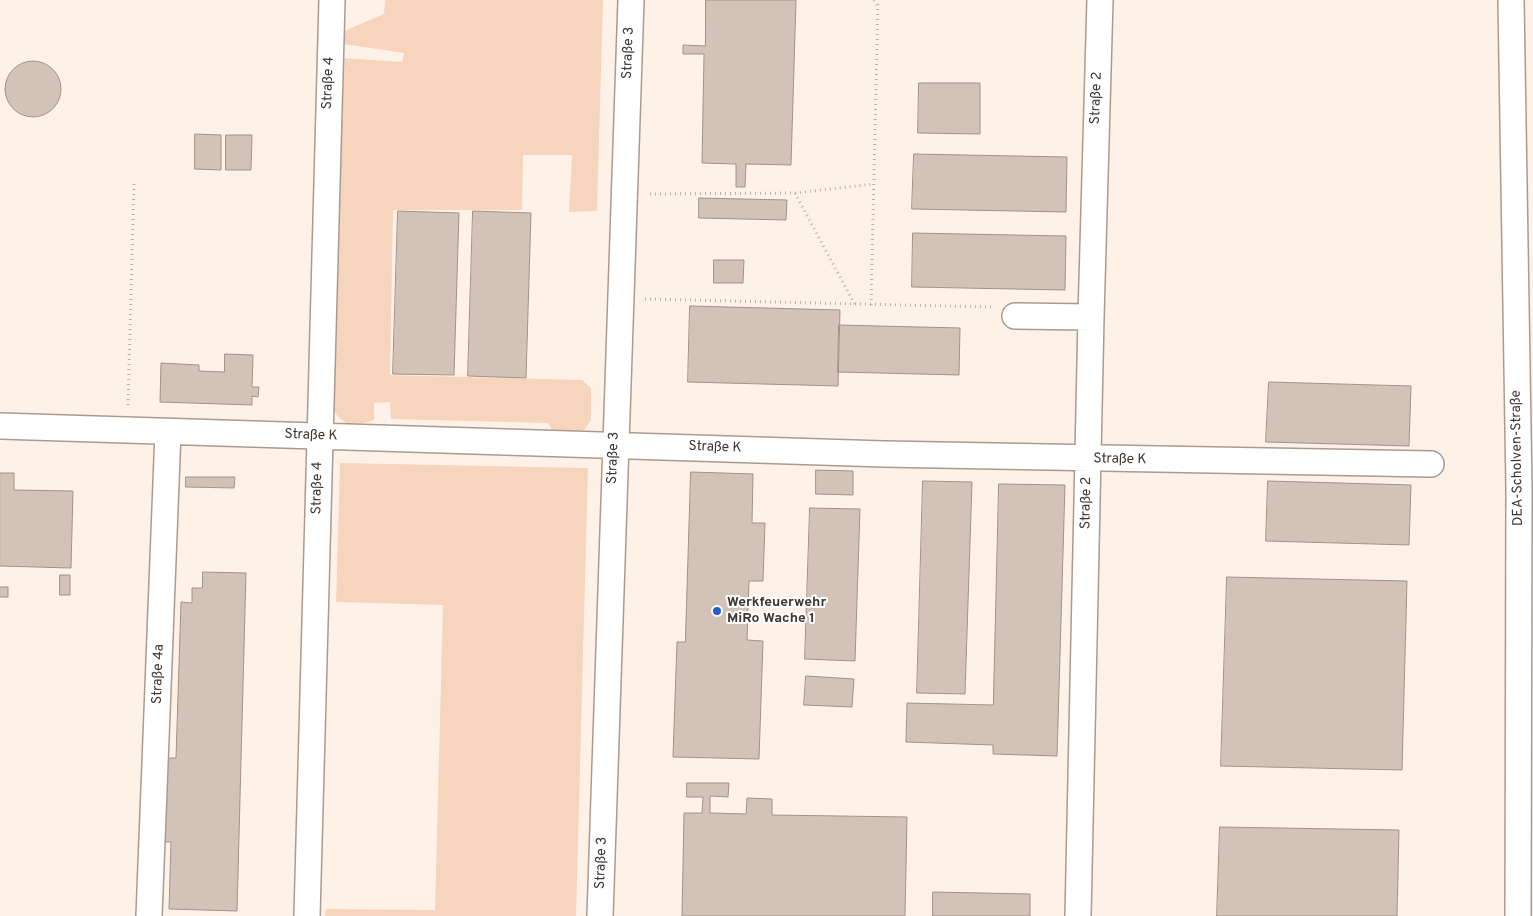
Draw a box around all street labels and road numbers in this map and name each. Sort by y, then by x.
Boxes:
street label: Straße 3 [620,26,638,80]
street label: Straße 4 [320,56,338,110]
street label: Straße 2 [1088,71,1106,125]
street label: DEA-Scholven-Straße [1508,390,1528,526]
street label: Straße K [284,427,338,445]
street label: Straße 3 [605,431,623,485]
street label: Straße K [688,439,742,457]
street label: Straße K [1093,451,1147,469]
street label: Straße 4 [309,461,327,515]
street label: Straße 2 [1078,477,1096,529]
street label: Straße 4a [150,644,168,704]
street label: Straße 3 [593,836,611,890]

